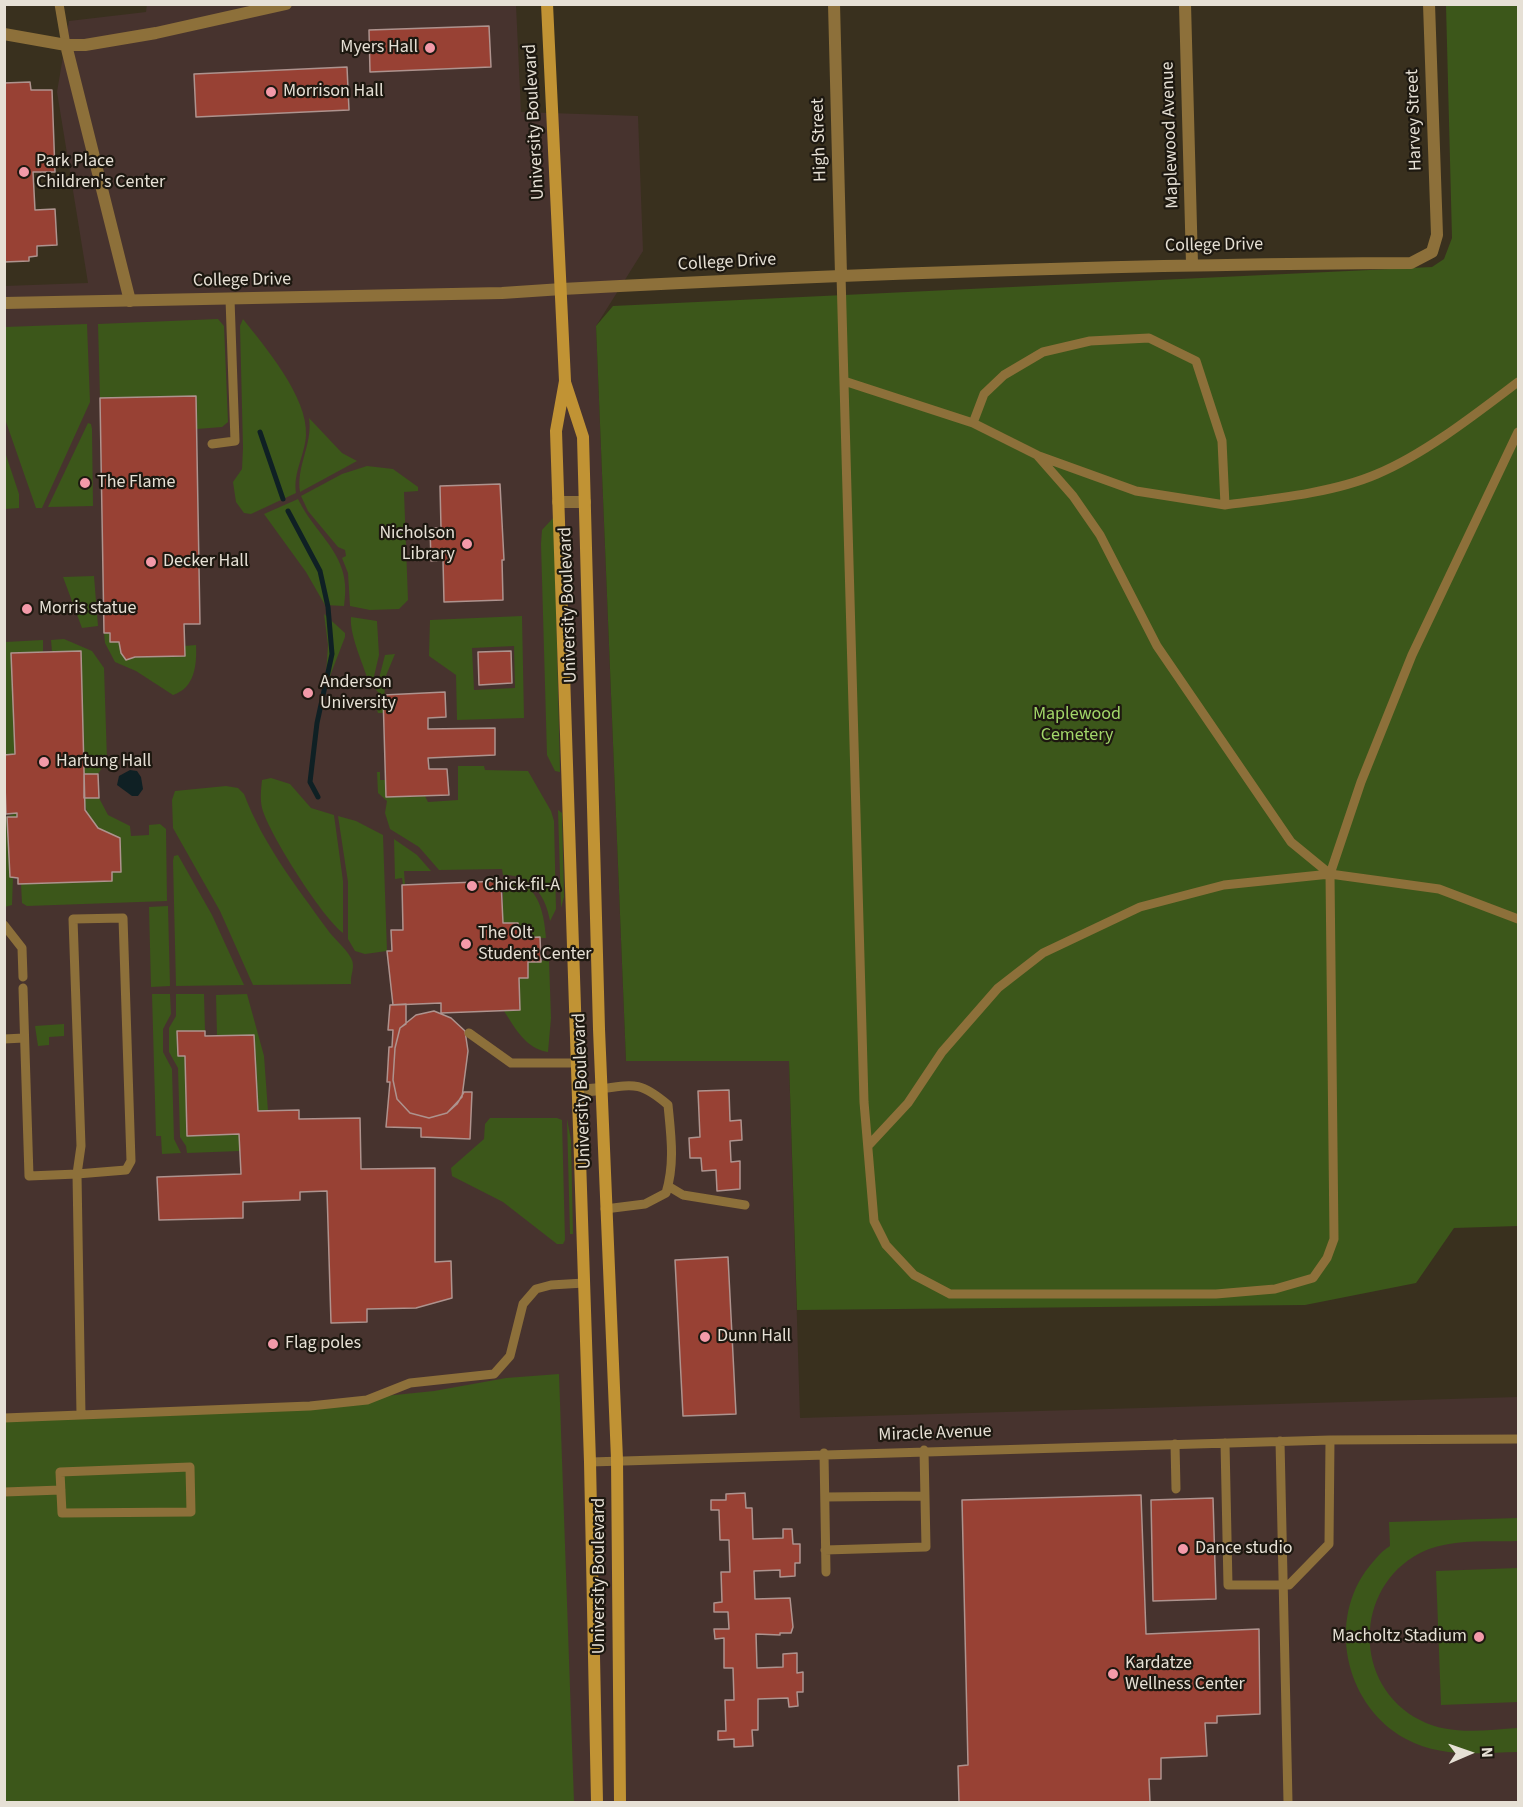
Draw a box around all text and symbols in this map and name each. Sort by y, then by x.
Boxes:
place label: Myers Hall [340,37,418,59]
marker: Myers Hall [423,41,437,55]
street label: University Boulevard [520,43,550,201]
street label: Maplewood Avenue [1158,61,1184,209]
street label: Harvey Street [1402,69,1428,171]
place label: Morrison Hall [283,81,383,103]
marker: Morrison Hall [264,85,278,99]
street label: High Street [808,98,832,182]
place label: Park Place Children's Center [36,151,165,194]
marker: Park Place Children's Center [17,165,31,179]
street label: College Drive [1165,234,1263,258]
street label: College Drive [677,250,777,276]
street label: College Drive [193,269,291,293]
place label: The Flame [97,472,175,494]
marker: The Flame [78,476,92,490]
place label: Nicholson Library [379,523,455,566]
street label: University Boulevard [555,527,583,683]
marker: Nicholson Library [460,537,474,551]
place label: Decker Hall [163,551,249,573]
marker: Decker Hall [144,555,158,569]
place label: Morris statue [39,598,136,620]
marker: Morris statue [20,602,34,616]
place label: Anderson University [320,672,396,714]
marker: Anderson University [301,686,315,700]
park label: Maplewood Cemetery [1033,704,1121,746]
place label: Hartung Hall [56,751,151,773]
marker: Hartung Hall [37,755,51,769]
place label: Chick-fil-A [484,875,560,897]
marker: Chick-fil-A [465,879,479,893]
place label: The Olt Student Center [478,923,592,966]
marker: The Olt Student Center [459,937,473,951]
street label: University Boulevard [569,1013,597,1169]
place label: Dunn Hall [717,1326,791,1348]
marker: Dunn Hall [698,1330,712,1344]
place label: Flag poles [285,1333,361,1355]
marker: Flag poles [266,1337,280,1351]
street label: Miracle Avenue [878,1421,992,1447]
street label: University Boulevard [589,1498,611,1654]
place label: Dance studio [1195,1538,1293,1560]
marker: Dance studio [1176,1542,1190,1556]
place label: Macholtz Stadium [1332,1626,1467,1648]
marker: Macholtz Stadium [1472,1630,1486,1644]
place label: Kardatze Wellness Center [1125,1653,1245,1696]
marker: Kardatze Wellness Center [1106,1667,1120,1681]
north arrow [1439,1723,1499,1783]
text: N [1476,1747,1498,1758]

